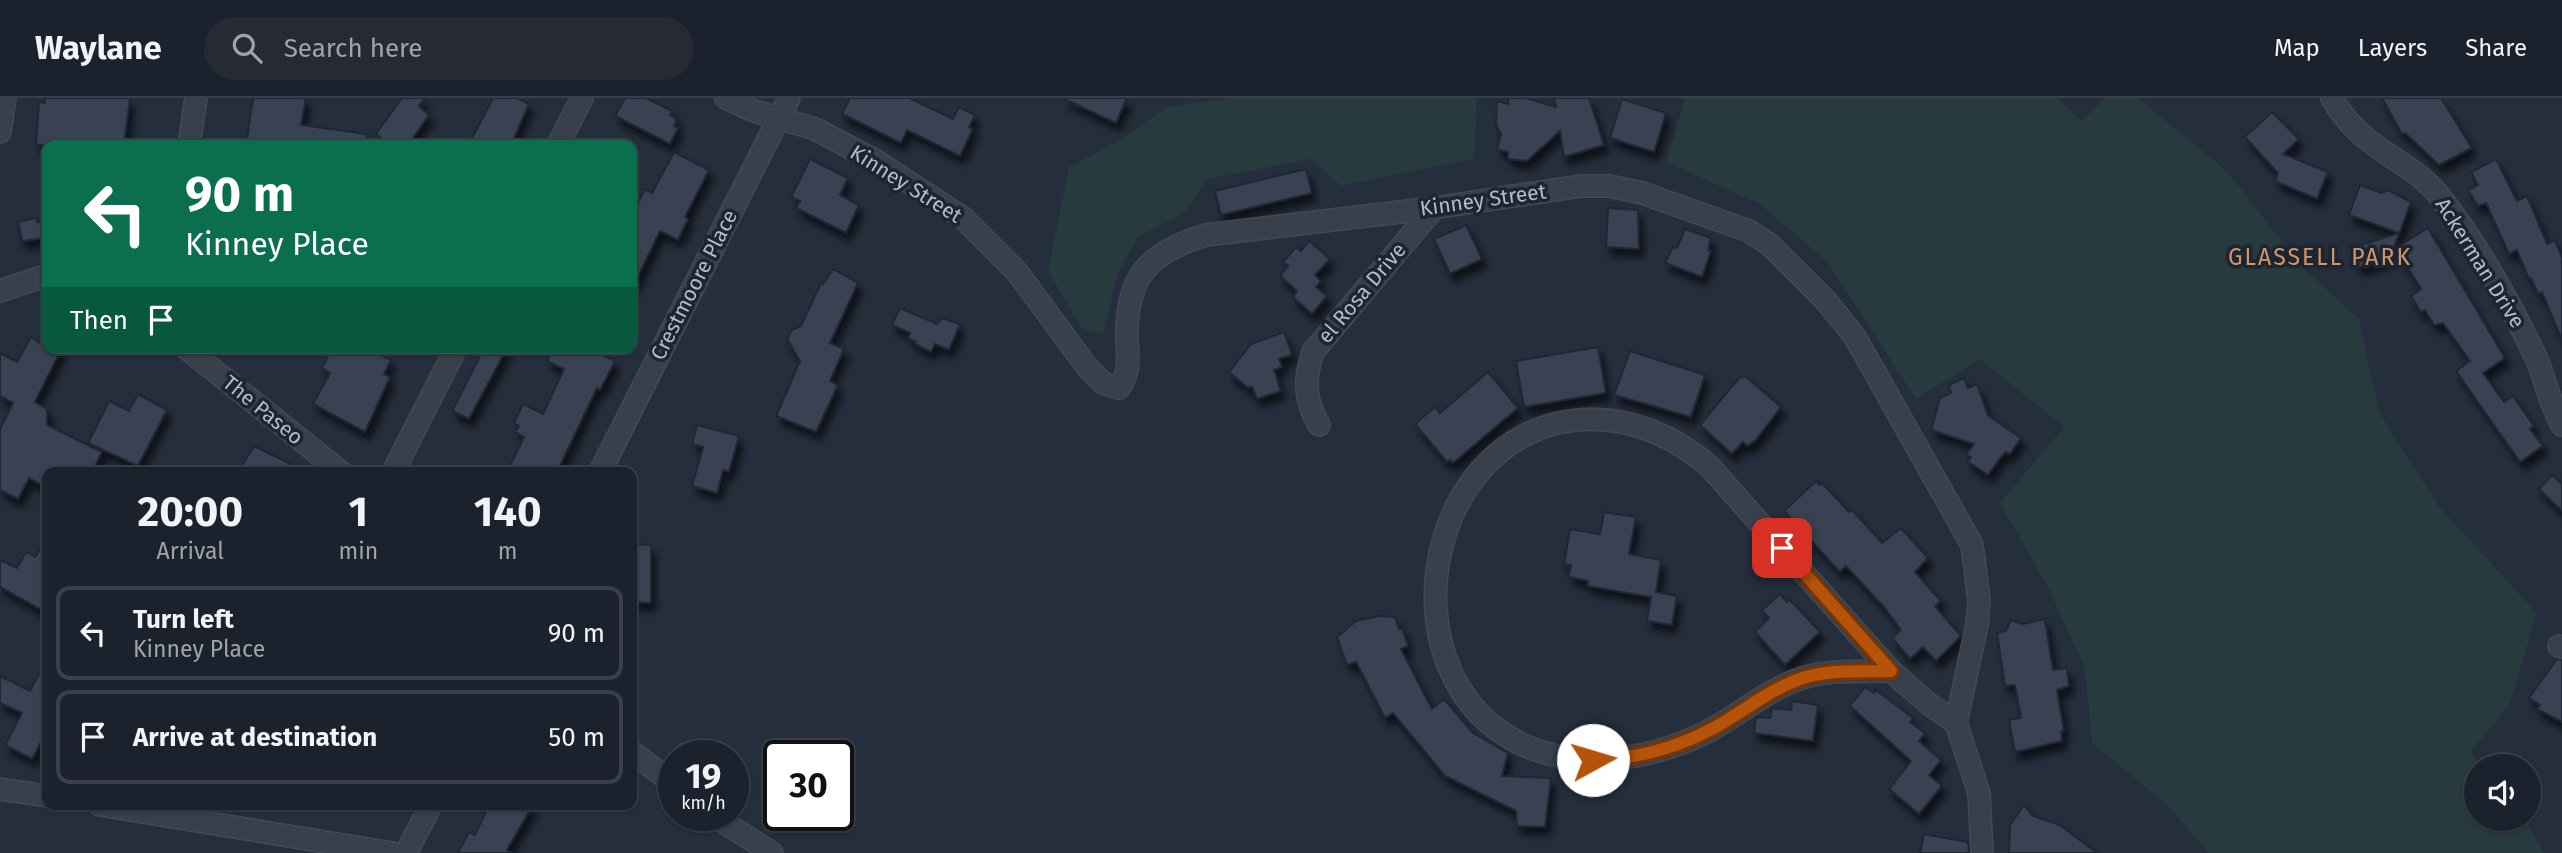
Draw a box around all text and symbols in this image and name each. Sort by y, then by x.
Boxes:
search box [204,17,694,80]
text: Waylane [35,28,162,68]
icon: search [228,29,266,67]
text: Search here [284,33,423,64]
text: Map [2274,34,2320,62]
text: Layers [2358,34,2427,62]
text: Share [2465,34,2527,62]
street label: Kinney Street [845,139,967,229]
text: 90 m [185,165,294,224]
icon: left [70,168,161,259]
street label: Kinney Street [1418,178,1548,222]
street label: Ackerman Drive [2430,193,2530,333]
street label: Crestmoore Place [645,205,743,365]
text: Kinney Place [185,225,369,263]
street label: el Rosa Drive [1312,237,1412,349]
district label: GLASSELL PARK [2228,243,2412,271]
icon: arrive [142,301,180,339]
text: Then [70,305,128,336]
street label: The Paseo [218,370,308,450]
text: 20:00 [138,487,243,537]
text: 1 [349,487,368,537]
text: 140 [474,487,542,537]
pin [1752,518,1812,578]
icon: arrive [1763,529,1801,567]
text: Arrival [157,537,224,565]
text: min [339,537,378,565]
text: m [498,537,517,565]
text: Turn left [133,604,234,635]
icon: left [74,614,112,652]
text: 90 m [548,618,605,649]
text: Kinney Place [133,635,265,663]
icon: arrive [74,718,112,756]
text: Arrive at destination [133,722,377,753]
text: 50 m [548,722,605,753]
position arrow [1556,723,1630,797]
speed limit sign: 30 [763,740,854,831]
map controls [2464,754,2541,831]
button: sound [2464,754,2541,831]
text: 19 [686,755,721,797]
text: km/h [681,792,726,814]

